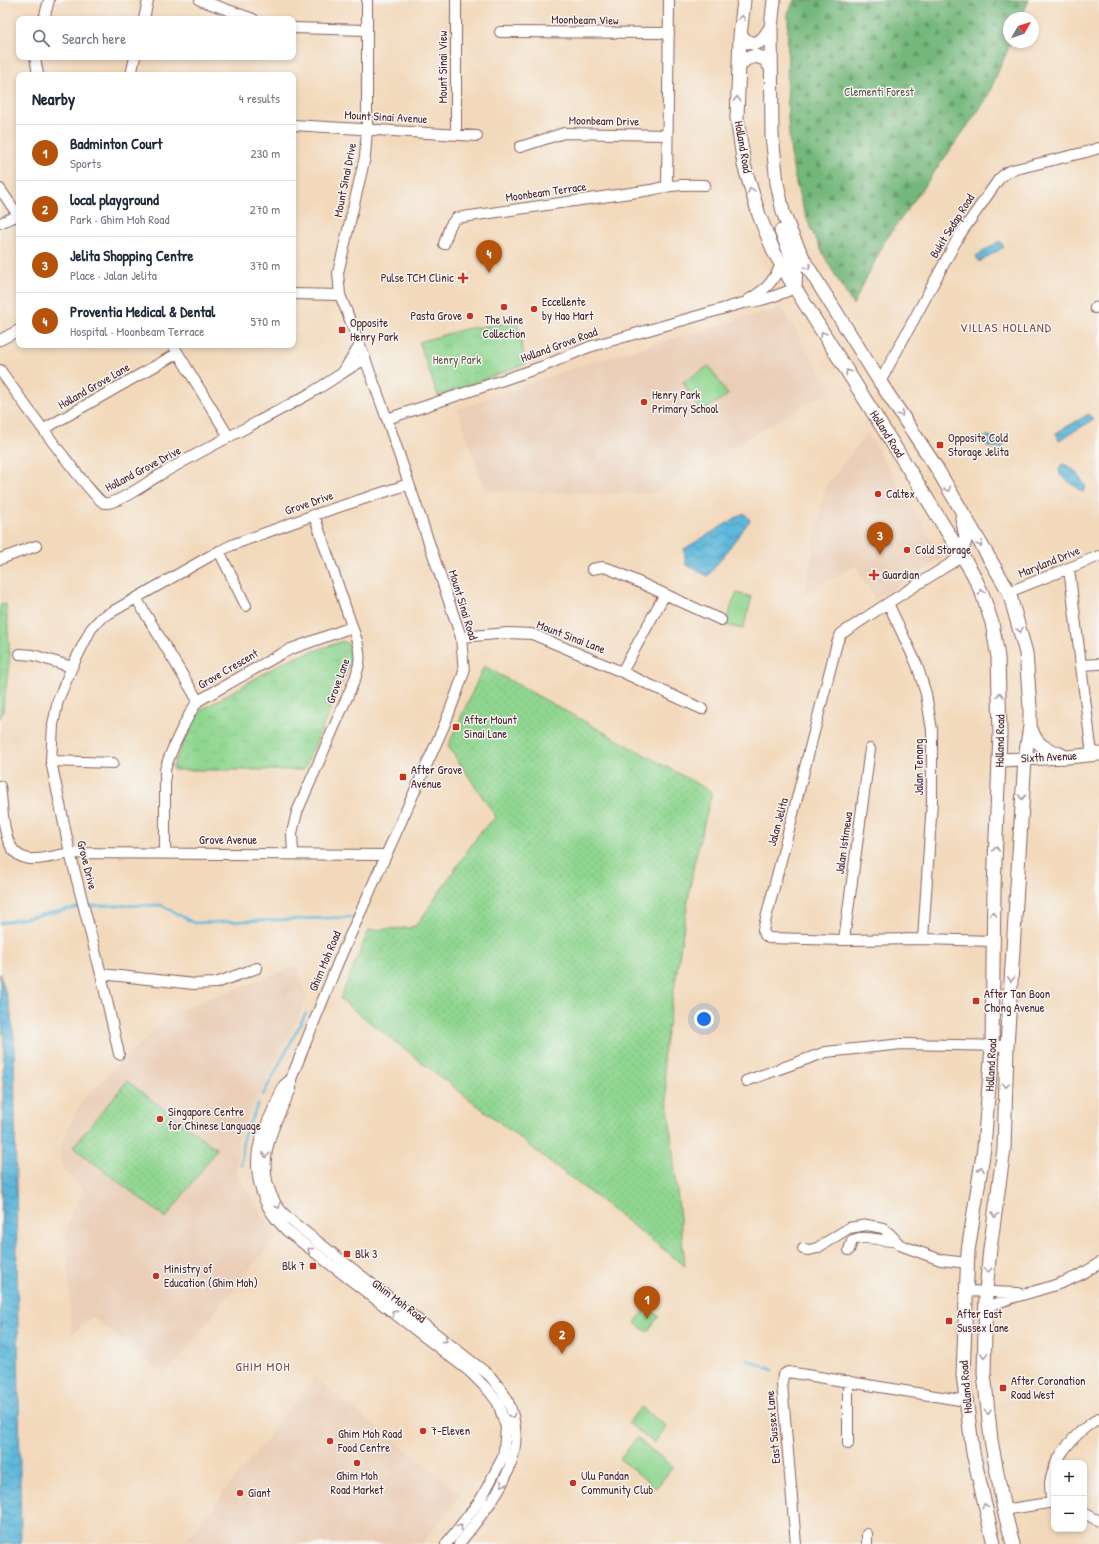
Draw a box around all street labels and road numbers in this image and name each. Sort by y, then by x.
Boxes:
street label: Moonbeam View [551,10,619,29]
street label: Mount Sinai View [434,30,451,103]
street label: Mount Sinai Avenue [344,106,428,127]
street label: Moonbeam Drive [569,111,639,130]
street label: Holland Road [731,119,757,175]
street label: Mount Sinai Drive [329,141,360,219]
street label: Moonbeam Terrace [504,177,588,206]
street label: Bukit Sedap Road [925,190,978,261]
street label: Holland Grove Road [518,323,600,366]
street label: Holland Grove Lane [55,358,133,413]
street label: Holland Road [866,407,909,461]
street label: Holland Grove Drive [102,441,184,496]
street label: Grove Drive [282,486,336,519]
street label: Maryland Drive [1016,541,1082,582]
street label: Mount Sinai Road [445,568,482,642]
street label: Mount Sinai Lane [534,616,608,657]
street label: Grove Crescent [194,644,262,693]
street label: Grove Lane [322,656,354,706]
street label: Holland Road [991,714,1008,768]
street label: Jalan Tenang [910,739,927,795]
street label: Sixth Avenue [1021,747,1078,766]
street label: Jalan Jelita [763,796,792,848]
street label: Jalan Istimewa [831,810,856,875]
street label: Grove Avenue [199,831,257,848]
street label: Grove Drive [73,838,102,891]
street label: Ghim Moh Road [304,928,345,994]
street label: Holland Road [981,1038,1000,1092]
street label: Ghim Moh Road [369,1275,430,1327]
street label: Holland Road [955,1360,976,1414]
street label: East Sussex Lane [761,1390,784,1464]

